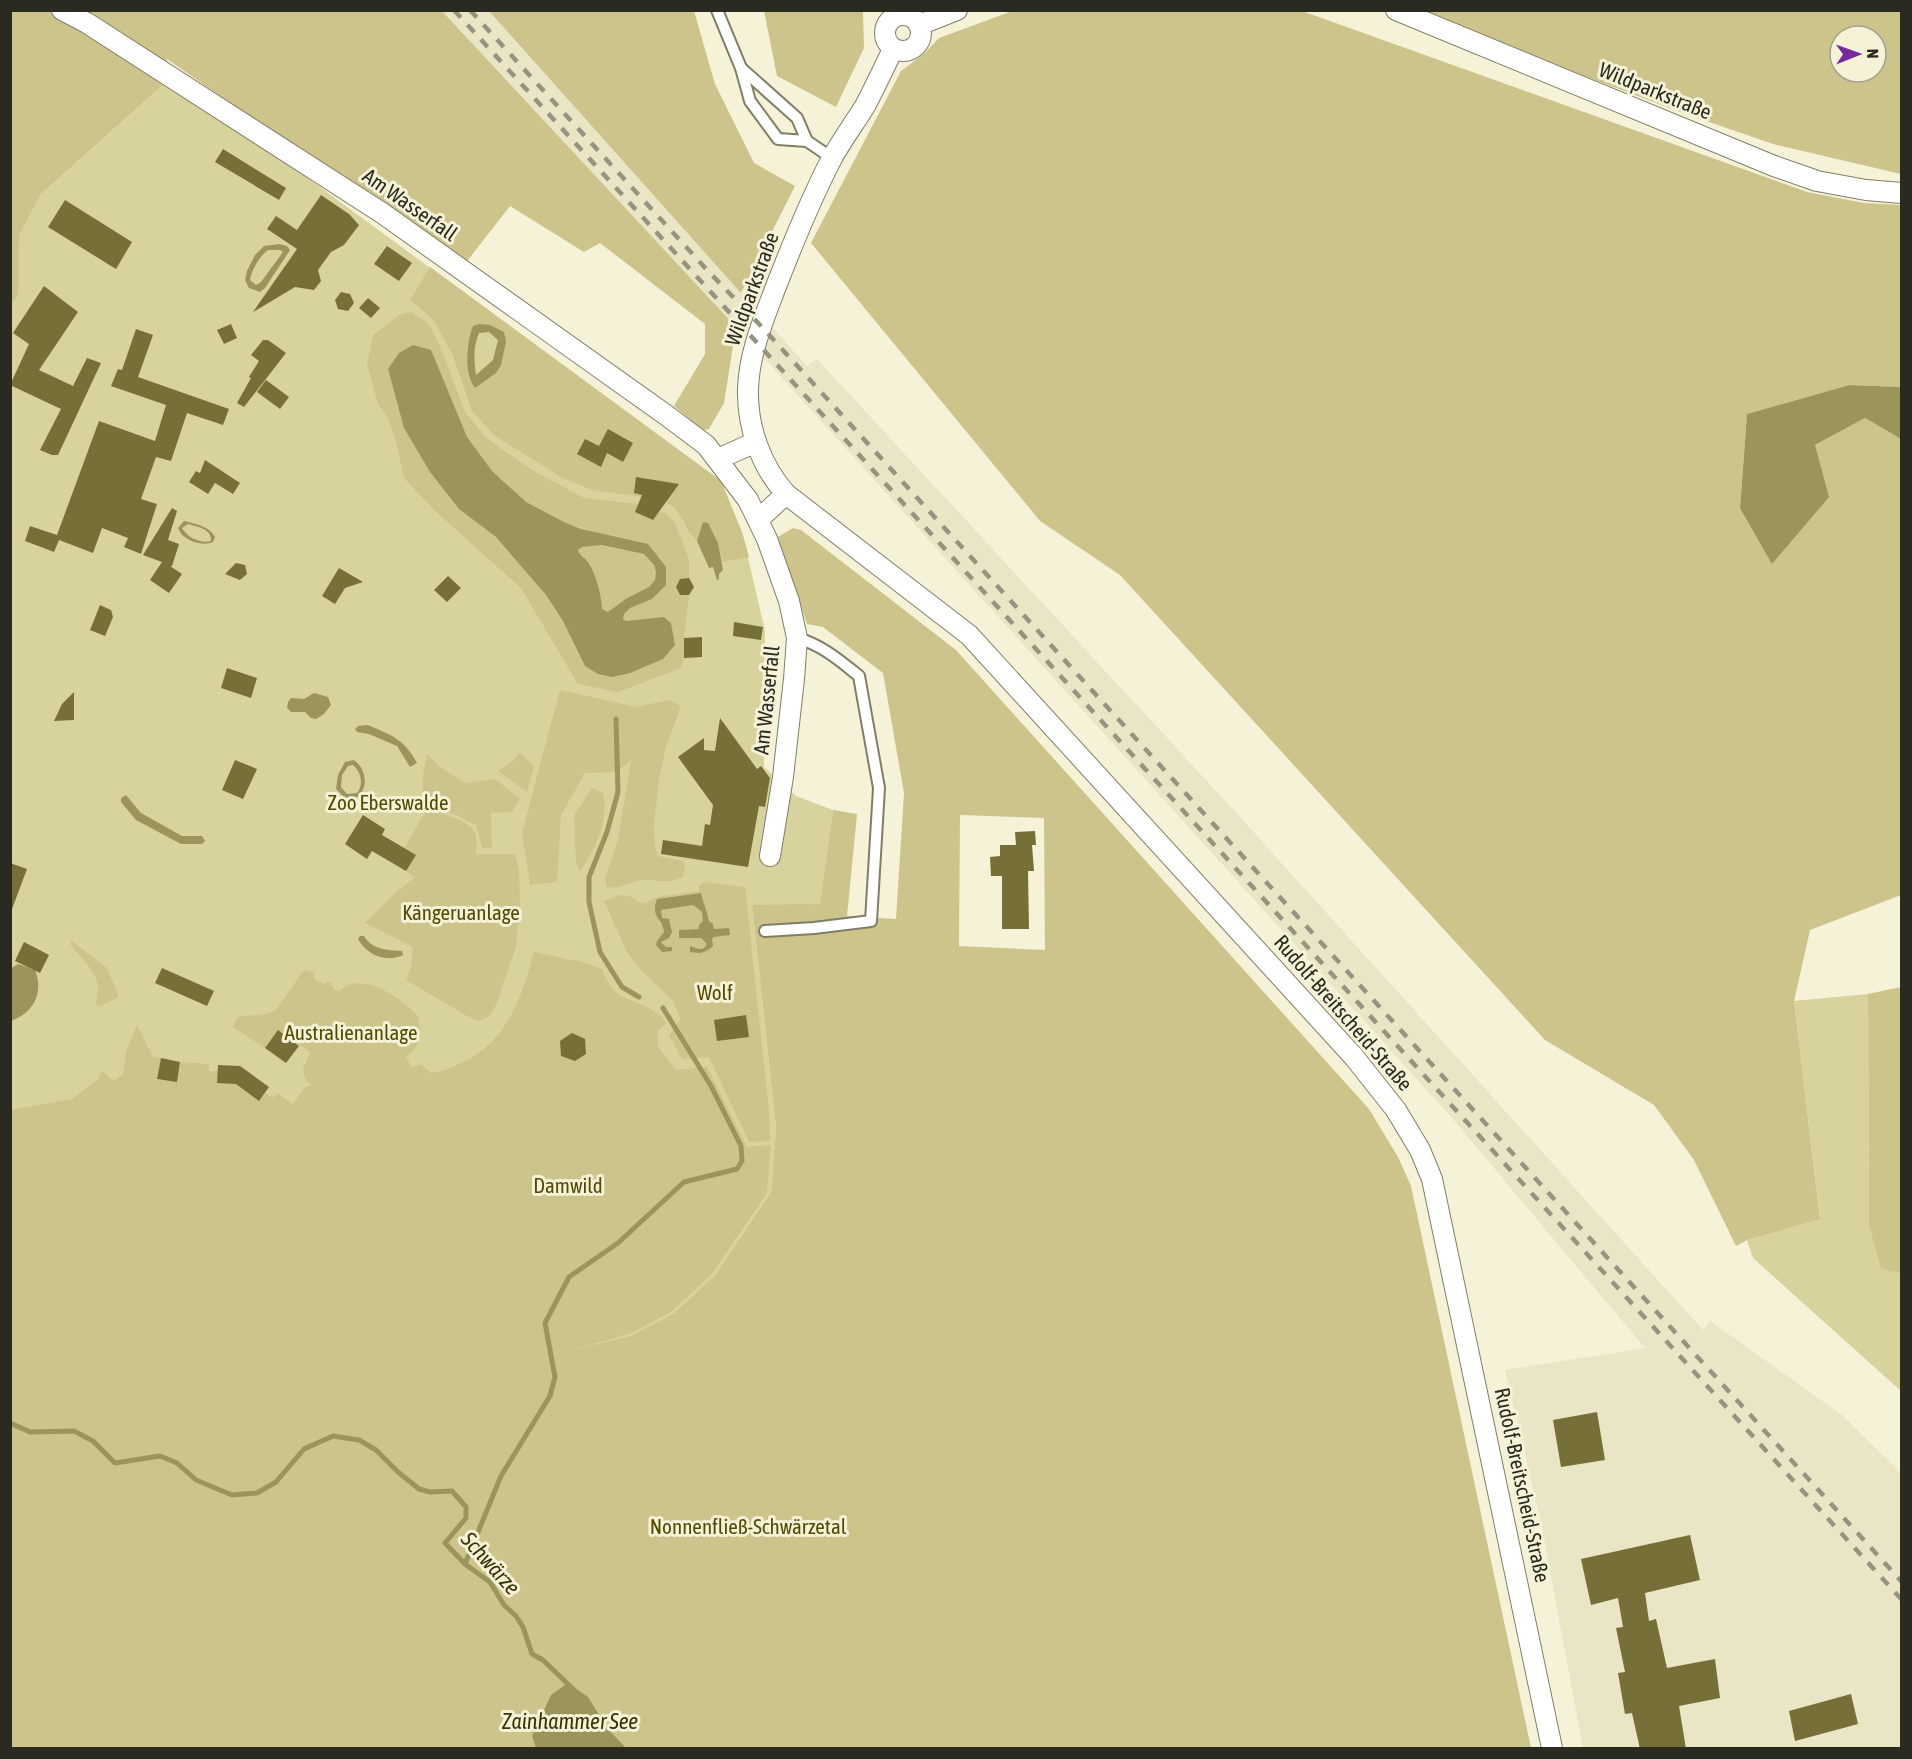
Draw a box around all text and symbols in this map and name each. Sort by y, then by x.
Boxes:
north arrow [1828,24,1888,84]
text: N [1864,49,1882,59]
street label: Wildparkstraße [1596,57,1715,123]
street label: Am Wasserfall [359,163,463,246]
street label: Wildparkstraße [719,229,783,349]
street label: Am Wasserfall [748,644,784,756]
park label: Zoo Eberswalde [327,790,449,814]
park label: Kängeruanlage [402,900,520,924]
street label: Rudolf-Breitscheid-Straße [1270,930,1418,1095]
park label: Wolf [697,980,733,1004]
park label: Australienanlage [285,1020,417,1044]
park label: Damwild [533,1173,603,1197]
street label: Rudolf-Breitscheid-Straße [1491,1385,1555,1584]
park label: Nonnenfließ-Schwärzetal [650,1514,847,1538]
water label: Schwärze [455,1526,526,1600]
water label: Zainhammer See [502,1708,638,1734]

